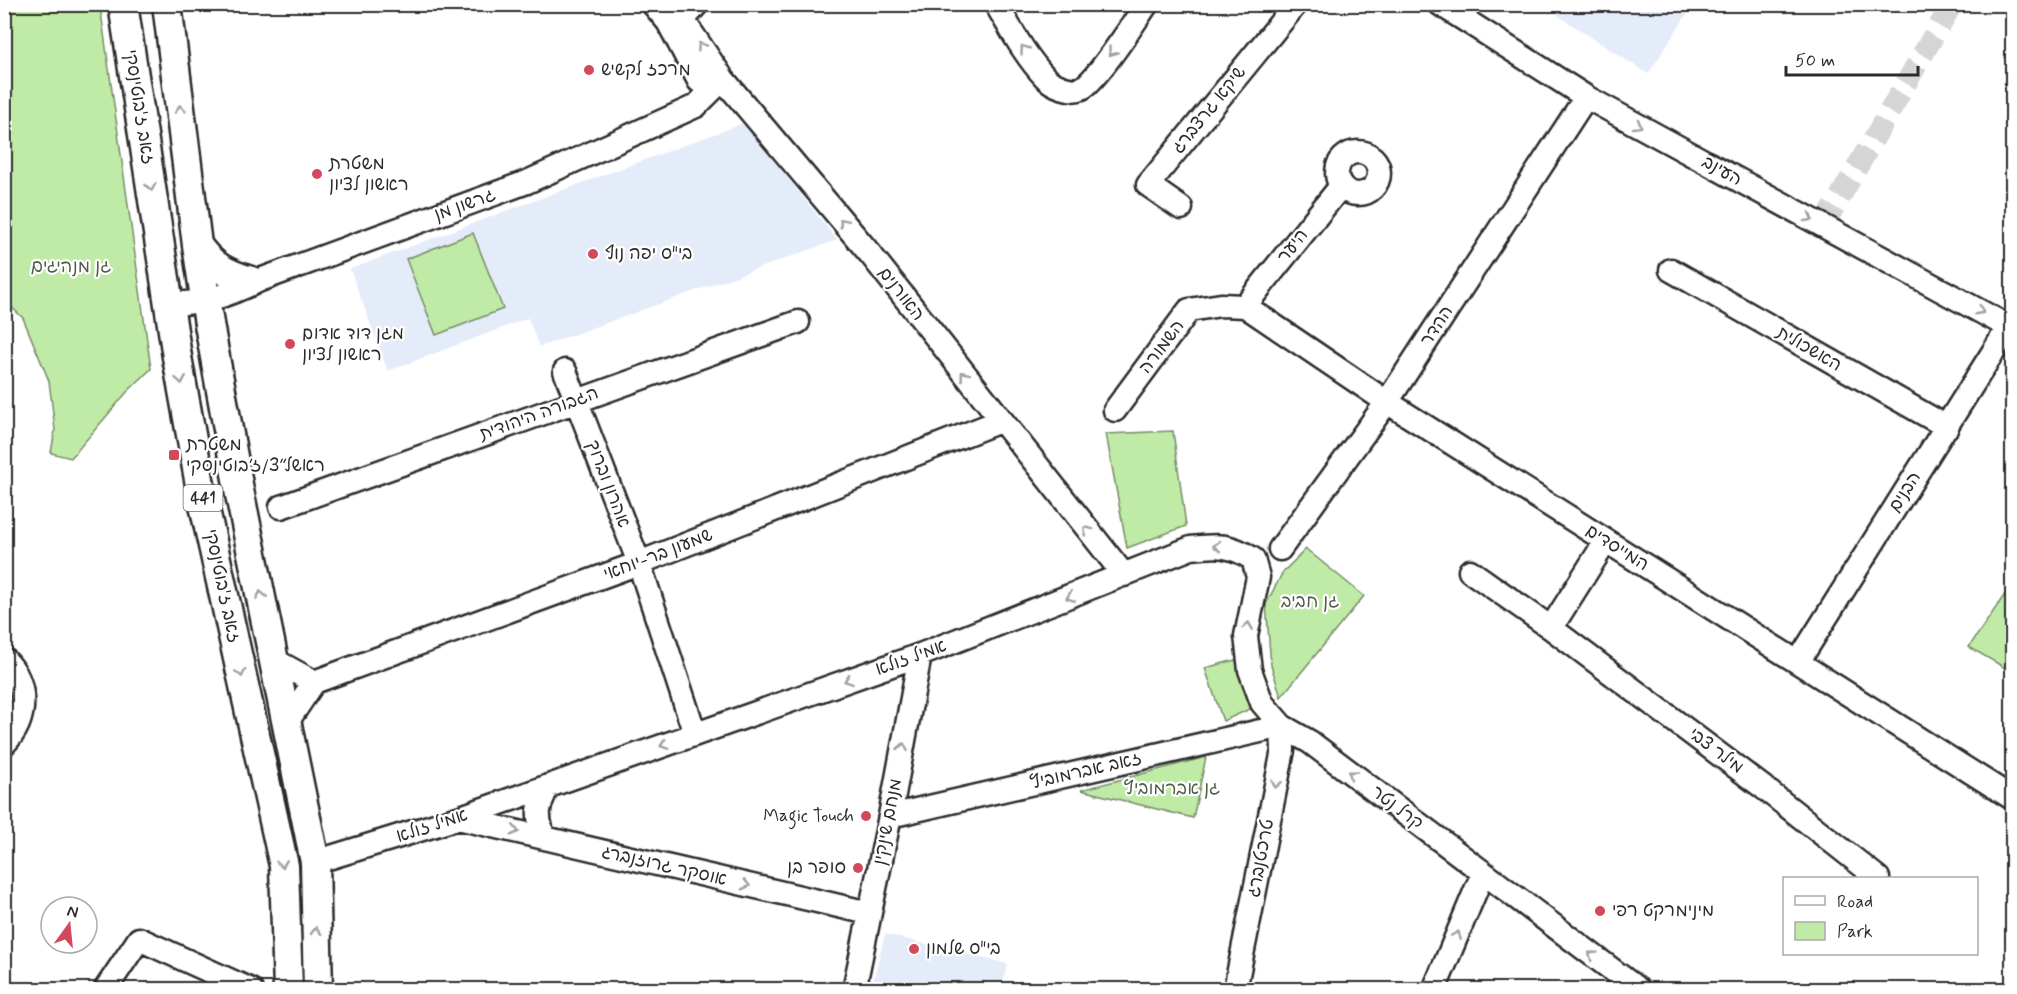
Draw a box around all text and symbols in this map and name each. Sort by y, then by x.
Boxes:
scale bar [1786,39,1918,77]
one-way arrow [696,42,708,52]
one-way arrow [1020,44,1031,55]
one-way arrow [1109,45,1120,56]
street label: זאב ז'בוטינסקי [118,48,160,166]
text: 50 m [1795,49,1835,73]
place label: מרכז לקשיש [601,58,691,82]
street label: שיקא גרצברג [1166,61,1252,159]
marker: מרכז לקשיש [582,63,596,77]
one-way arrow [174,104,187,113]
one-way arrow [1631,118,1642,129]
street label: העינב [1698,150,1746,192]
place label: משטרת ראשון לציון [328,152,409,197]
marker: משטרת ראשון לציון [310,167,324,181]
one-way arrow [144,182,156,192]
street label: גרשון מן [431,183,499,227]
one-way arrow [1803,211,1813,222]
one-way arrow [839,218,850,229]
street label: היער [1272,224,1314,268]
place label: בי"ס יפה נוף [605,242,692,266]
marker: בי"ס יפה נוף [586,247,600,261]
park label: גן מנהיגים [31,255,111,279]
street label: האורנים [872,262,930,326]
street label: ההדר [1415,301,1459,351]
one-way arrow [1974,304,1984,315]
street label: השמורה [1134,315,1190,379]
street label: האשכולית [1771,320,1846,377]
place label: מגן דוד אדום ראשון לציון [302,322,404,367]
marker: מגן דוד אדום ראשון לציון [283,337,297,351]
one-way arrow [961,371,972,382]
one-way arrow [174,374,187,384]
street label: הגבורה היהודית [475,381,602,447]
place label: משטרת ראשל״צ/ז׳בוטינסקי [185,433,325,478]
street label: אהרון וברוך [580,437,636,531]
marker: משטרת ראשל״צ/ז׳בוטינסקי [167,448,181,462]
street label: הבנים [1883,467,1927,517]
road number: 441 [184,485,222,511]
street label: המייסדים [1581,519,1653,577]
street label: שמעון בר-יוחאי [600,523,716,587]
one-way arrow [1084,525,1095,536]
street label: זאב ז'בוטינסקי [198,527,246,645]
one-way arrow [1212,540,1221,553]
one-way arrow [255,590,268,600]
one-way arrow [1065,590,1076,602]
park label: גן חביב [1281,590,1339,614]
one-way arrow [1241,621,1254,631]
street label: אמיל זולא [872,634,950,682]
one-way arrow [234,668,247,678]
one-way arrow [843,673,854,686]
street label: מילר צבי [1684,722,1748,780]
one-way arrow [659,738,670,751]
one-way arrow [896,742,909,752]
street label: זאב אברמוביץ [1028,747,1144,795]
one-way arrow [1348,771,1359,782]
street label: מנחם שינקין [868,777,908,867]
park label: גן אברמוביץ [1124,777,1220,801]
one-way arrow [1270,778,1283,788]
street label: קרל נטר [1366,780,1428,836]
street label: אמיל זולא [393,803,471,849]
place label: Magic Touch [763,804,854,830]
marker: Magic Touch [859,809,873,823]
street label: טרכטנברג [1242,817,1280,899]
one-way arrow [510,824,520,837]
street label: אוסקר גרוזנברג [599,840,729,892]
place label: סופר בן [787,856,846,880]
one-way arrow [276,859,288,869]
marker: סופר בן [851,861,865,875]
one-way arrow [741,877,751,890]
legend [1783,877,1978,955]
text: Road [1837,890,1873,914]
north arrow [39,895,99,955]
place label: מינימרקט רפי [1612,899,1714,923]
text: N [65,900,80,923]
marker: מינימרקט רפי [1593,904,1607,918]
text: Park [1837,920,1873,944]
one-way arrow [310,927,323,936]
one-way arrow [1450,931,1462,942]
place label: בי"ס שלמון [926,937,1001,961]
marker: בי"ס שלמון [907,942,921,956]
one-way arrow [1587,951,1598,962]

